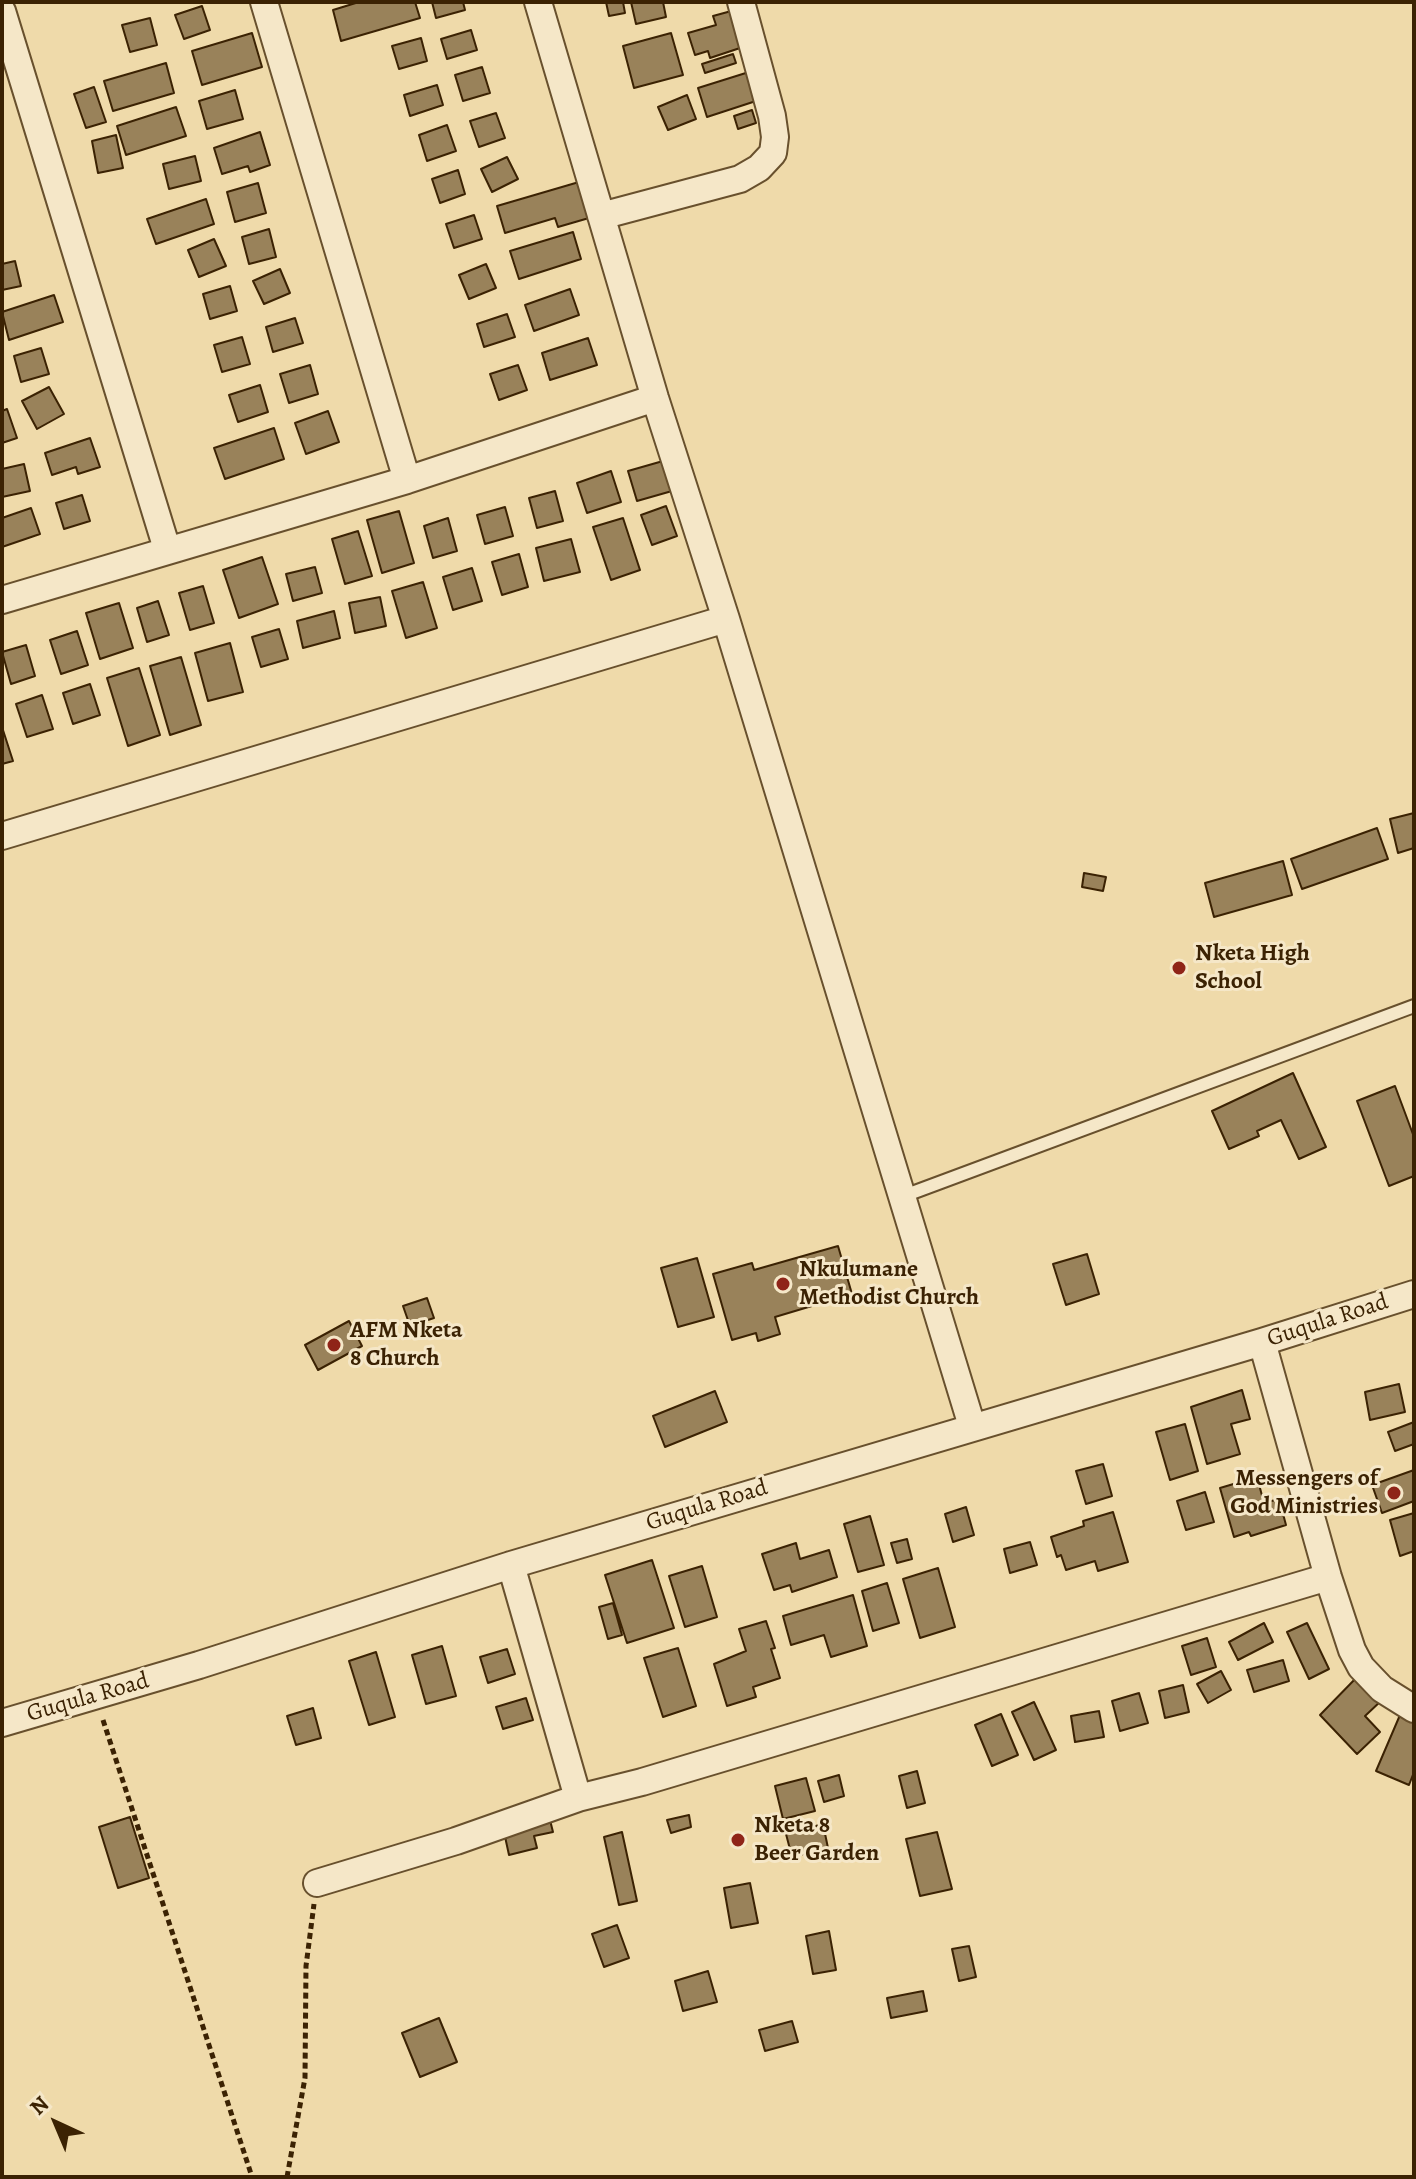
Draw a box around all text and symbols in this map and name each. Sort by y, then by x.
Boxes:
place label: Nketa High School [1195,940,1310,996]
marker: Nketa High School [1170,959,1188,977]
place label: Nkulumane Methodist Church [799,1256,979,1312]
marker: Nkulumane Methodist Church [774,1275,792,1293]
street label: Guqula Road [1264,1288,1392,1354]
place label: AFM Nketa 8 Church [350,1317,463,1373]
marker: AFM Nketa 8 Church [325,1336,343,1354]
place label: Messengers of God Ministries [1230,1465,1378,1521]
street label: Guqula Road [643,1474,771,1538]
marker: Messengers of God Ministries [1385,1484,1403,1502]
street label: Guqula Road [24,1667,152,1729]
place label: Nketa 8 Beer Garden [754,1812,879,1868]
marker: Nketa 8 Beer Garden [729,1831,747,1849]
north arrow [16,2083,96,2163]
text: N [23,2089,56,2122]

